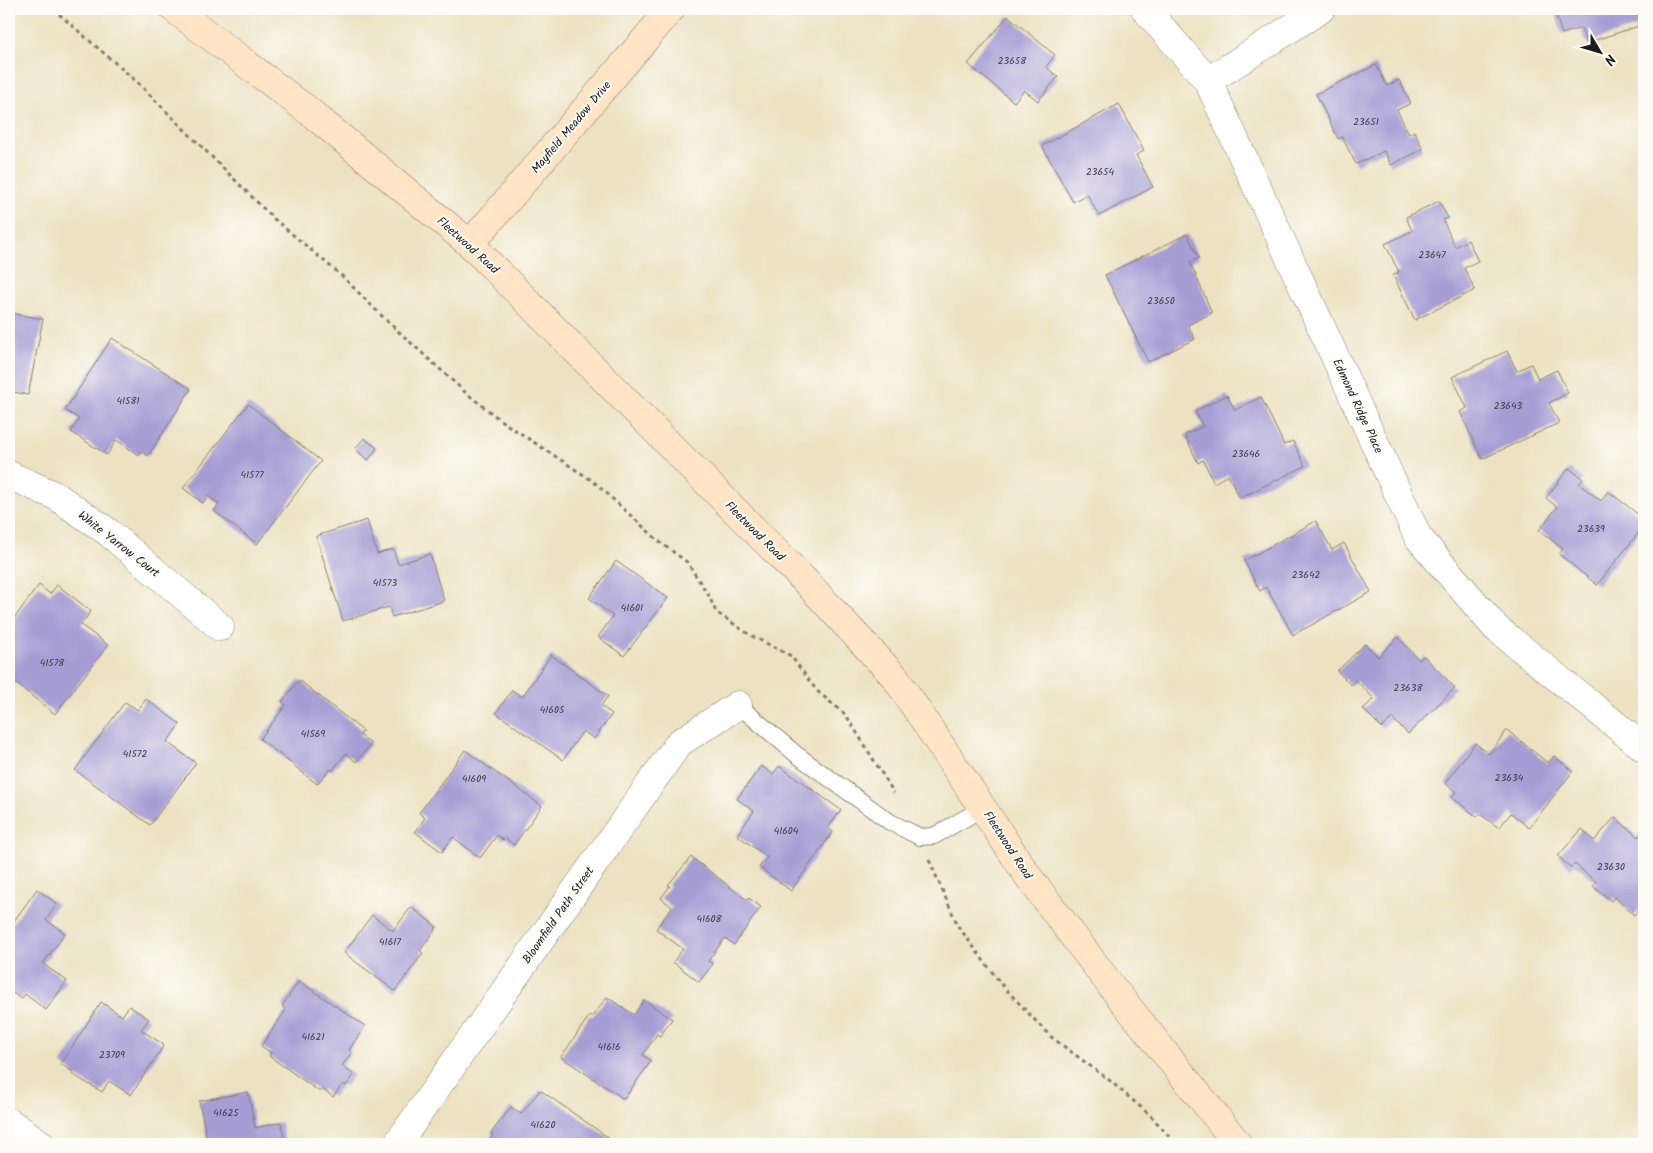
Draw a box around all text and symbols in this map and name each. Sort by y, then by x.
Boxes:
north arrow [1576,28,1626,78]
text: N [1598,49,1621,70]
house number: 23658 [998,53,1027,69]
street label: Mayfield Meadow Drive [527,76,616,178]
house number: 23651 [1353,114,1379,130]
house number: 23654 [1086,164,1114,180]
street label: Fleetwood Road [432,212,504,279]
house number: 23647 [1418,247,1446,263]
house number: 23650 [1147,293,1175,309]
street label: Edmond Ridge Place [1327,356,1388,457]
house number: 41581 [116,393,140,409]
house number: 23643 [1494,398,1522,414]
house number: 23646 [1232,446,1260,462]
house number: 41577 [240,467,264,483]
street label: Fleetwood Road [720,497,790,567]
street label: White Yarrow Court [74,506,164,583]
house number: 23639 [1577,521,1605,537]
house number: 23642 [1292,567,1320,583]
house number: 41573 [373,575,397,591]
house number: 41601 [621,600,643,616]
house number: 41578 [40,655,65,671]
house number: 23638 [1394,680,1423,696]
house number: 41605 [540,702,565,718]
house number: 41569 [301,726,325,742]
house number: 41572 [123,746,147,762]
house number: 23634 [1495,770,1524,786]
house number: 41609 [462,771,486,787]
street label: Fleetwood Road [978,807,1037,884]
house number: 41604 [774,823,799,839]
house number: 23630 [1597,859,1625,875]
street label: Bloomfield Path Street [518,862,599,968]
house number: 41608 [696,911,723,927]
house number: 41617 [379,934,401,950]
house number: 41621 [301,1029,325,1045]
house number: 41616 [598,1039,620,1055]
house number: 23709 [99,1047,125,1063]
house number: 41625 [213,1105,239,1121]
house number: 41620 [530,1117,556,1133]

